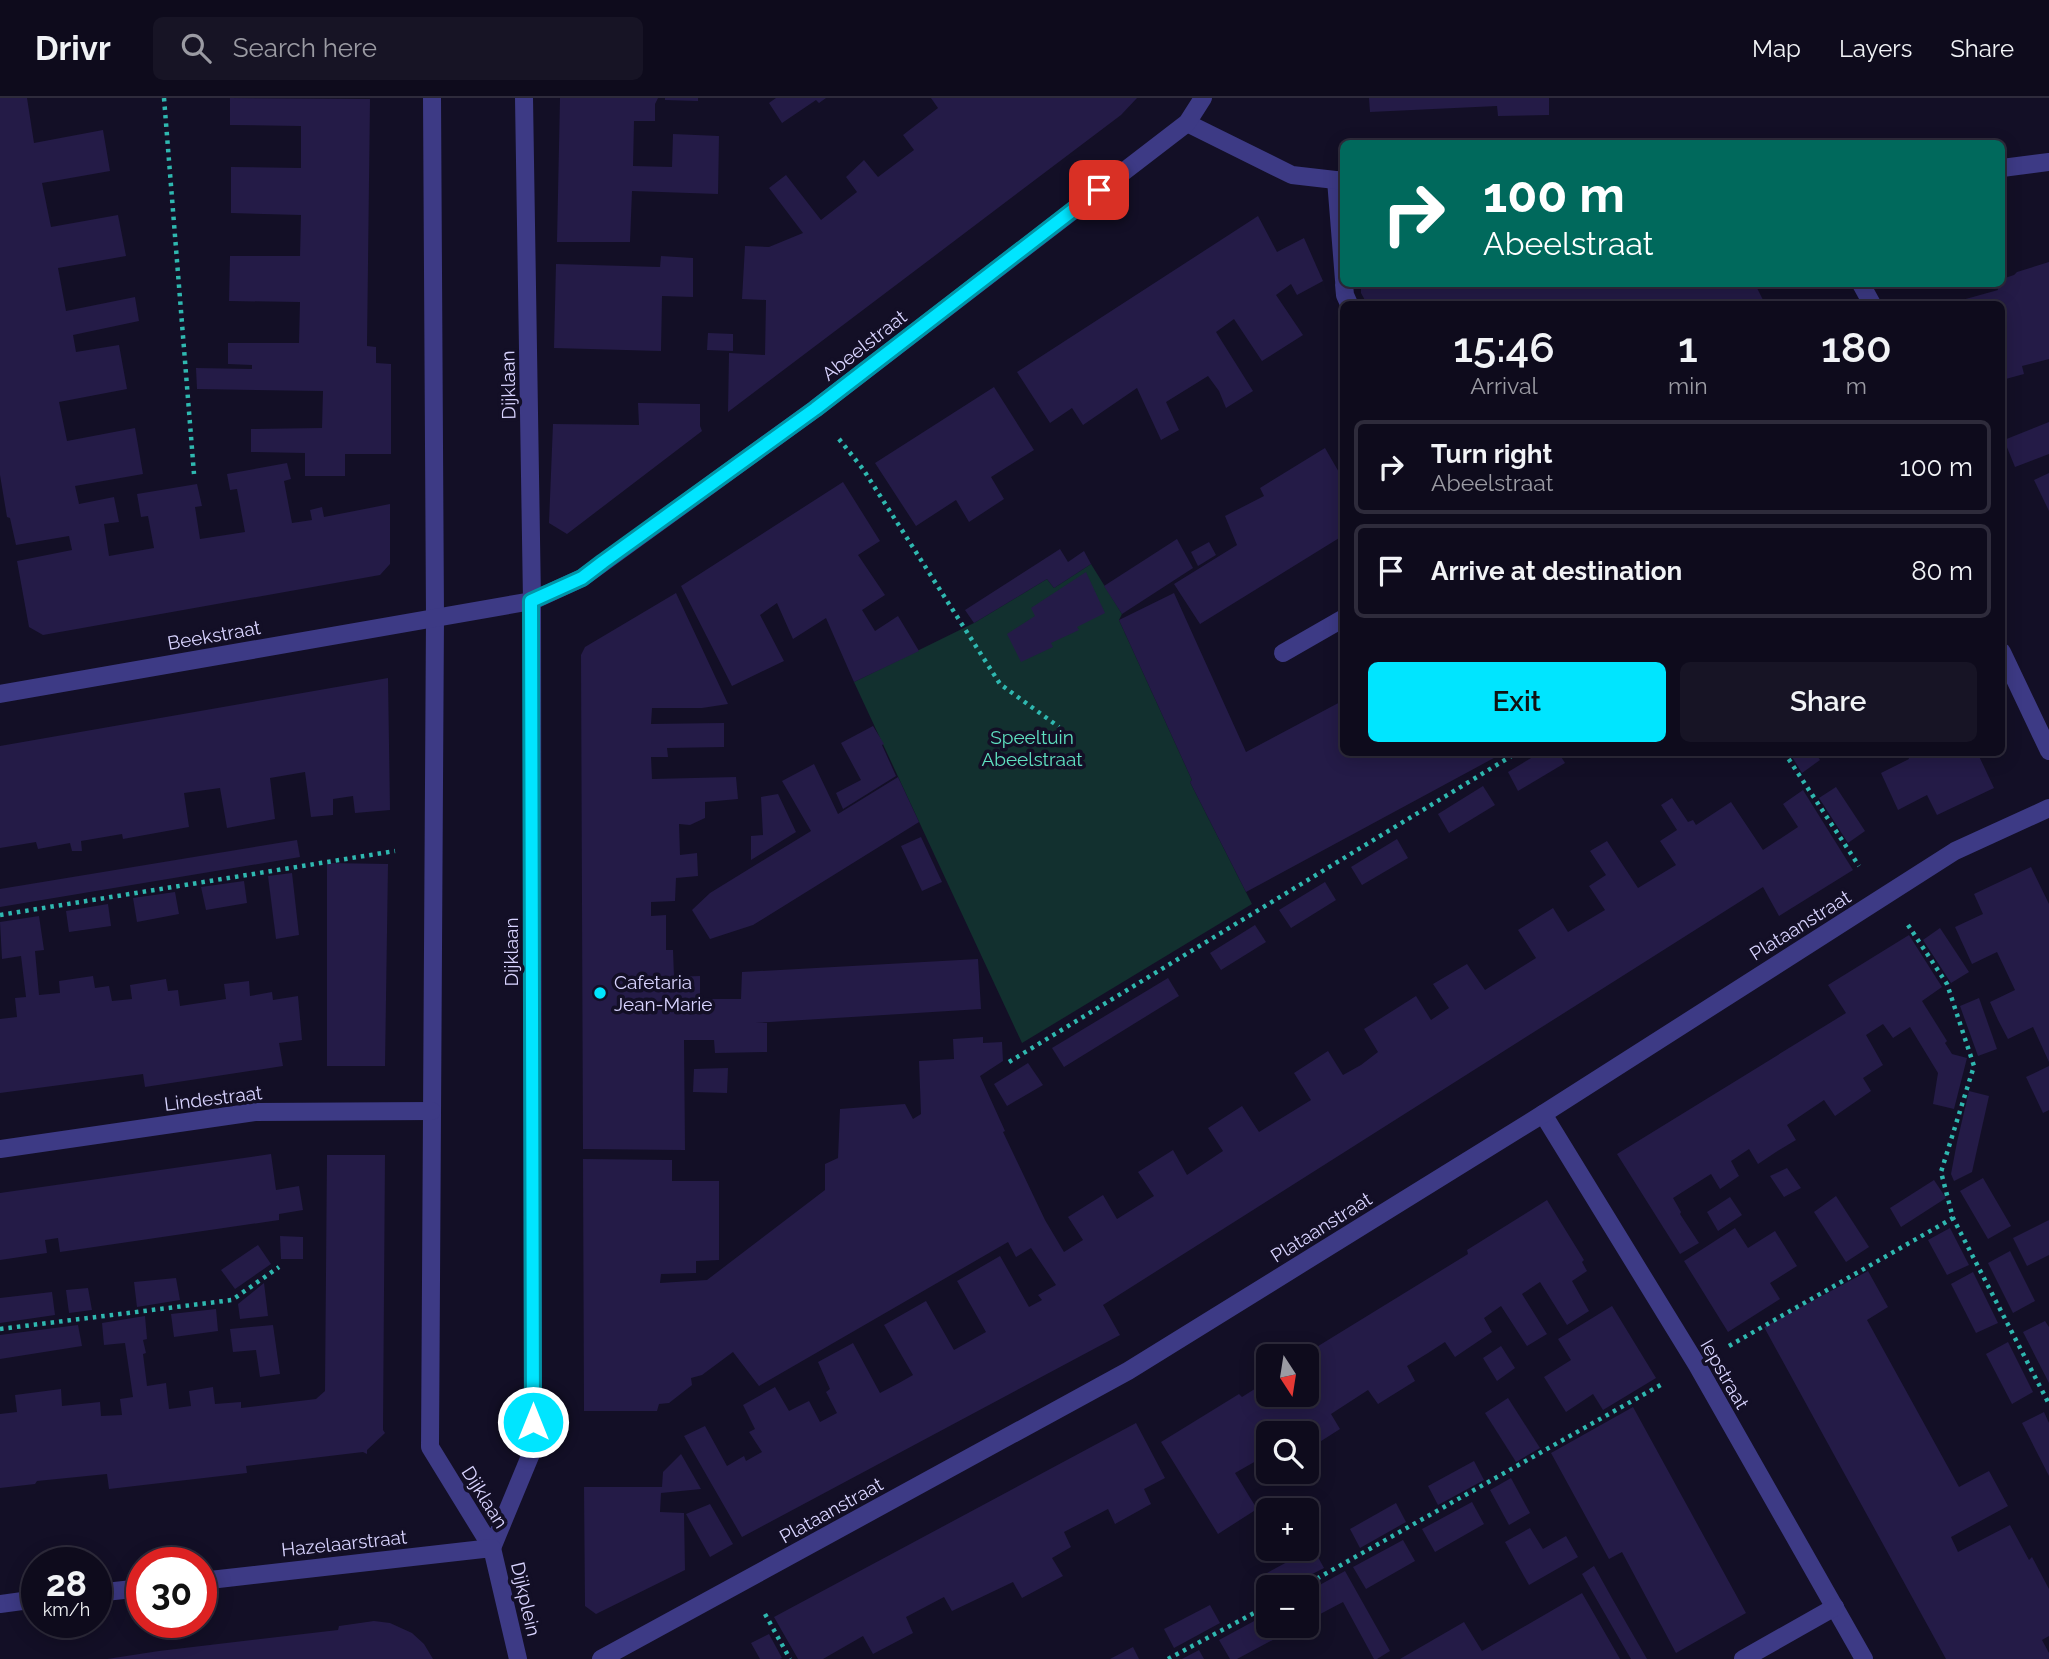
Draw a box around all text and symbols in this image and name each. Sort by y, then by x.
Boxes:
search box [153,17,643,80]
text: Drivr [35,29,111,68]
icon: search [177,29,215,67]
text: Search here [233,33,377,63]
text: Map [1752,34,1801,63]
text: Layers [1839,34,1912,63]
text: Share [1950,34,2014,63]
pin [1069,160,1129,220]
text: 100 m [1483,166,1625,223]
icon: right [1368,168,1459,259]
icon: arrive [1080,171,1118,209]
text: Abeelstraat [1483,225,1653,262]
street label: Abeelstraat [817,305,911,385]
text: 15:46 [1453,323,1555,372]
text: 1 [1678,323,1698,372]
text: 180 [1821,323,1892,372]
street label: Dijklaan [496,350,520,420]
text: Arrival [1470,372,1538,399]
text: min [1668,372,1708,399]
text: m [1846,372,1867,399]
text: Turn right [1431,439,1552,469]
icon: right [1372,448,1410,486]
text: 100 m [1900,452,1973,482]
text: Abeelstraat [1431,469,1554,496]
icon: arrive [1372,552,1410,590]
text: Arrive at destination [1431,556,1682,586]
text: 80 m [1911,556,1973,586]
street label: Beekstraat [166,616,263,654]
button: Exit [1368,662,1666,742]
button: Share [1680,662,1977,742]
park label: Speeltuin Abeelstraat [981,726,1083,770]
street label: Plataanstraat [1746,885,1855,965]
street label: Dijklaan [500,917,522,987]
place label: Cafetaria Jean-Marie [614,971,712,1015]
marker: Cafetaria Jean-Marie [592,985,608,1001]
street label: Lindestraat [163,1081,264,1115]
street label: Plataanstraat [1267,1187,1376,1267]
street label: Iepstraat [1696,1335,1754,1413]
north arrow [1256,1344,1320,1407]
map controls [1256,1344,1319,1638]
position arrow [496,1385,570,1459]
button: search [1256,1421,1319,1484]
street label: Dijklaan [457,1462,513,1532]
street label: Plataanstraat [776,1472,887,1547]
button: + [1256,1498,1319,1561]
street label: Hazelaarstraat [280,1525,409,1561]
speed limit sign: 30 [126,1547,217,1638]
street label: Dijkplein [507,1560,545,1638]
text: 28 [46,1563,87,1604]
button: − [1256,1575,1319,1638]
text: km/h [43,1599,90,1620]

